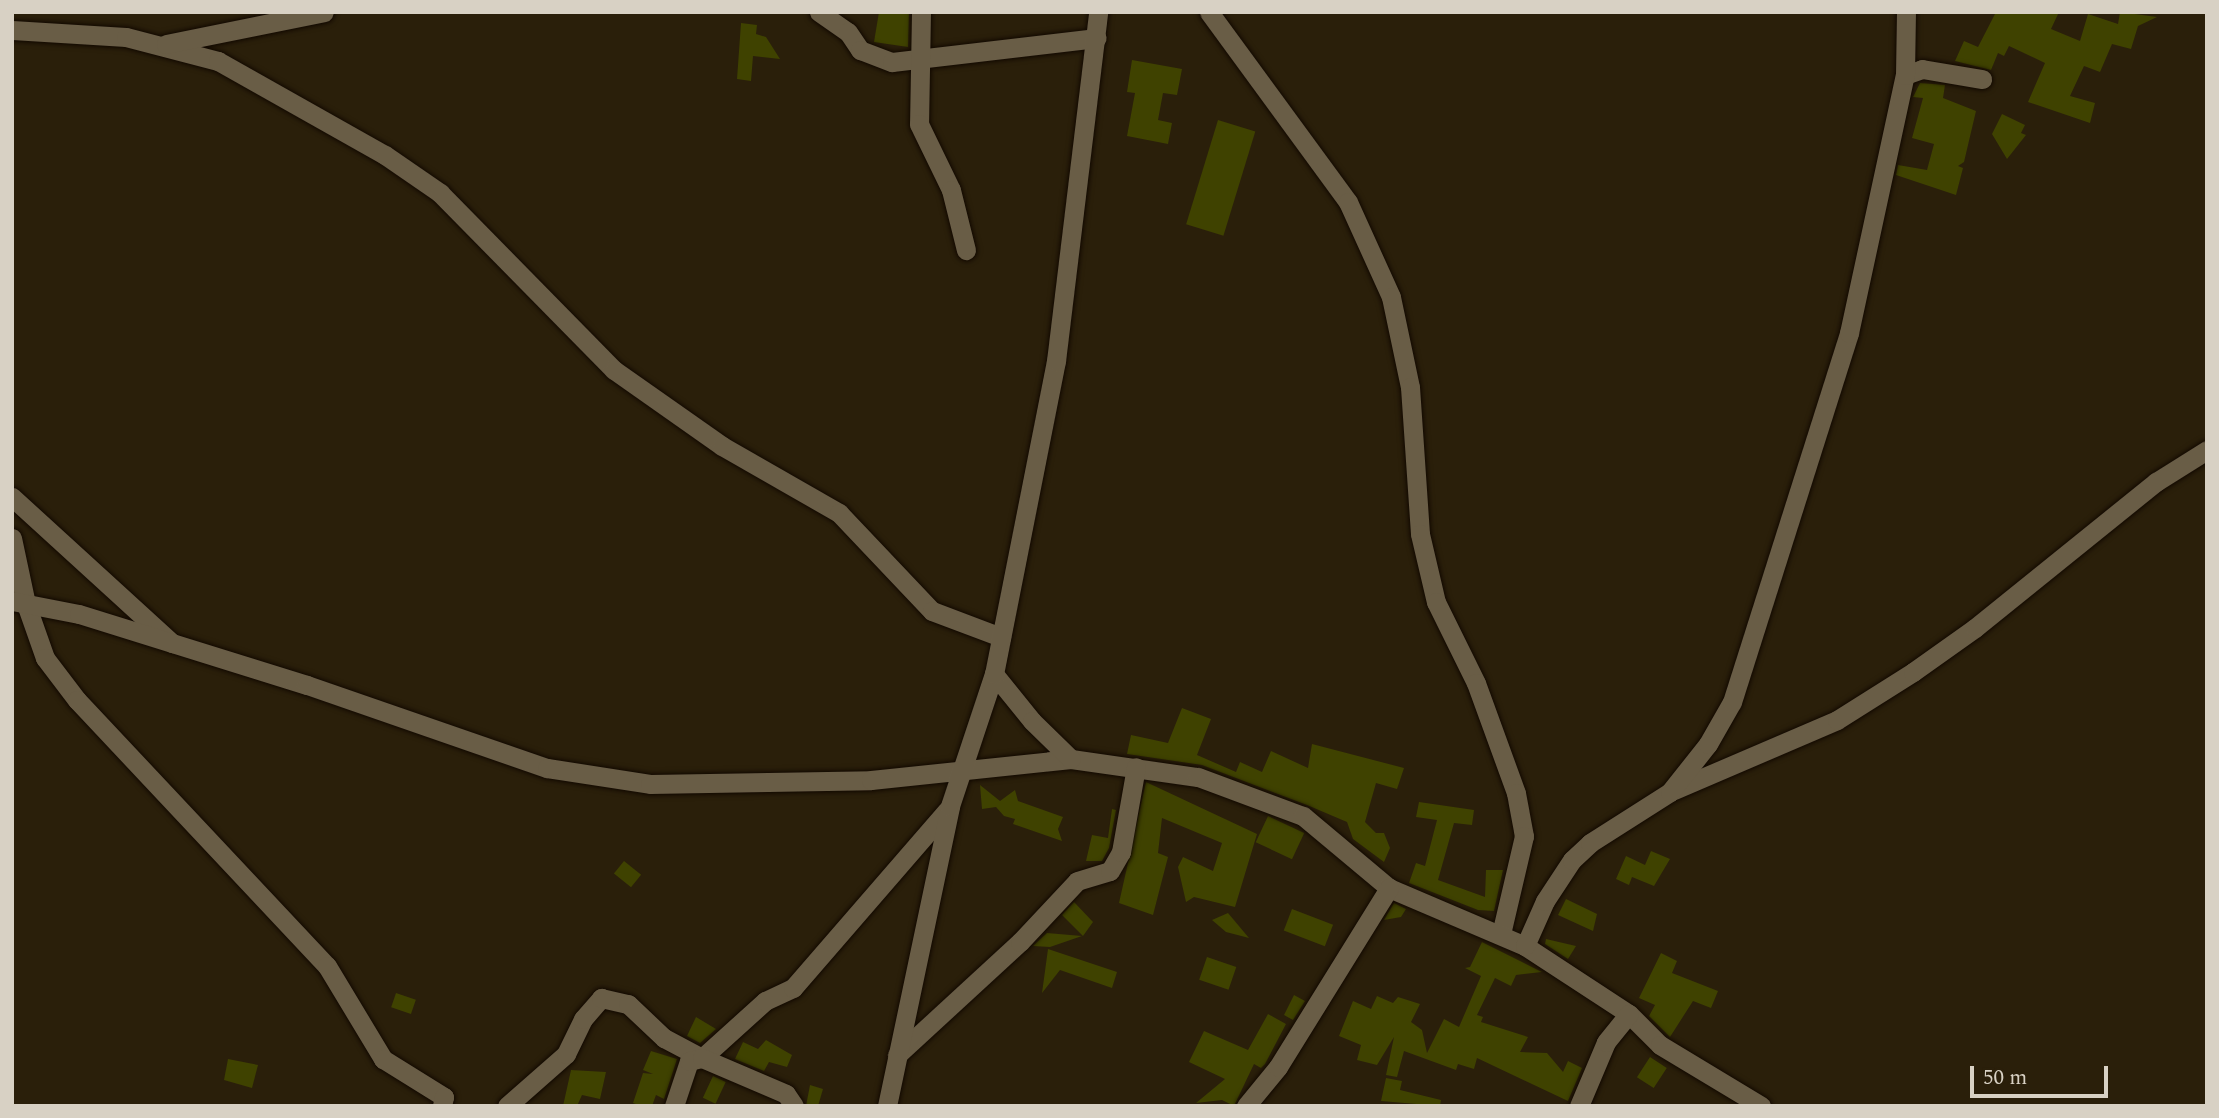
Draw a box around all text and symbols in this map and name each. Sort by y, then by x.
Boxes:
scale bar [1974,1052,2112,1096]
text: 50 m [1983,1062,2027,1094]

